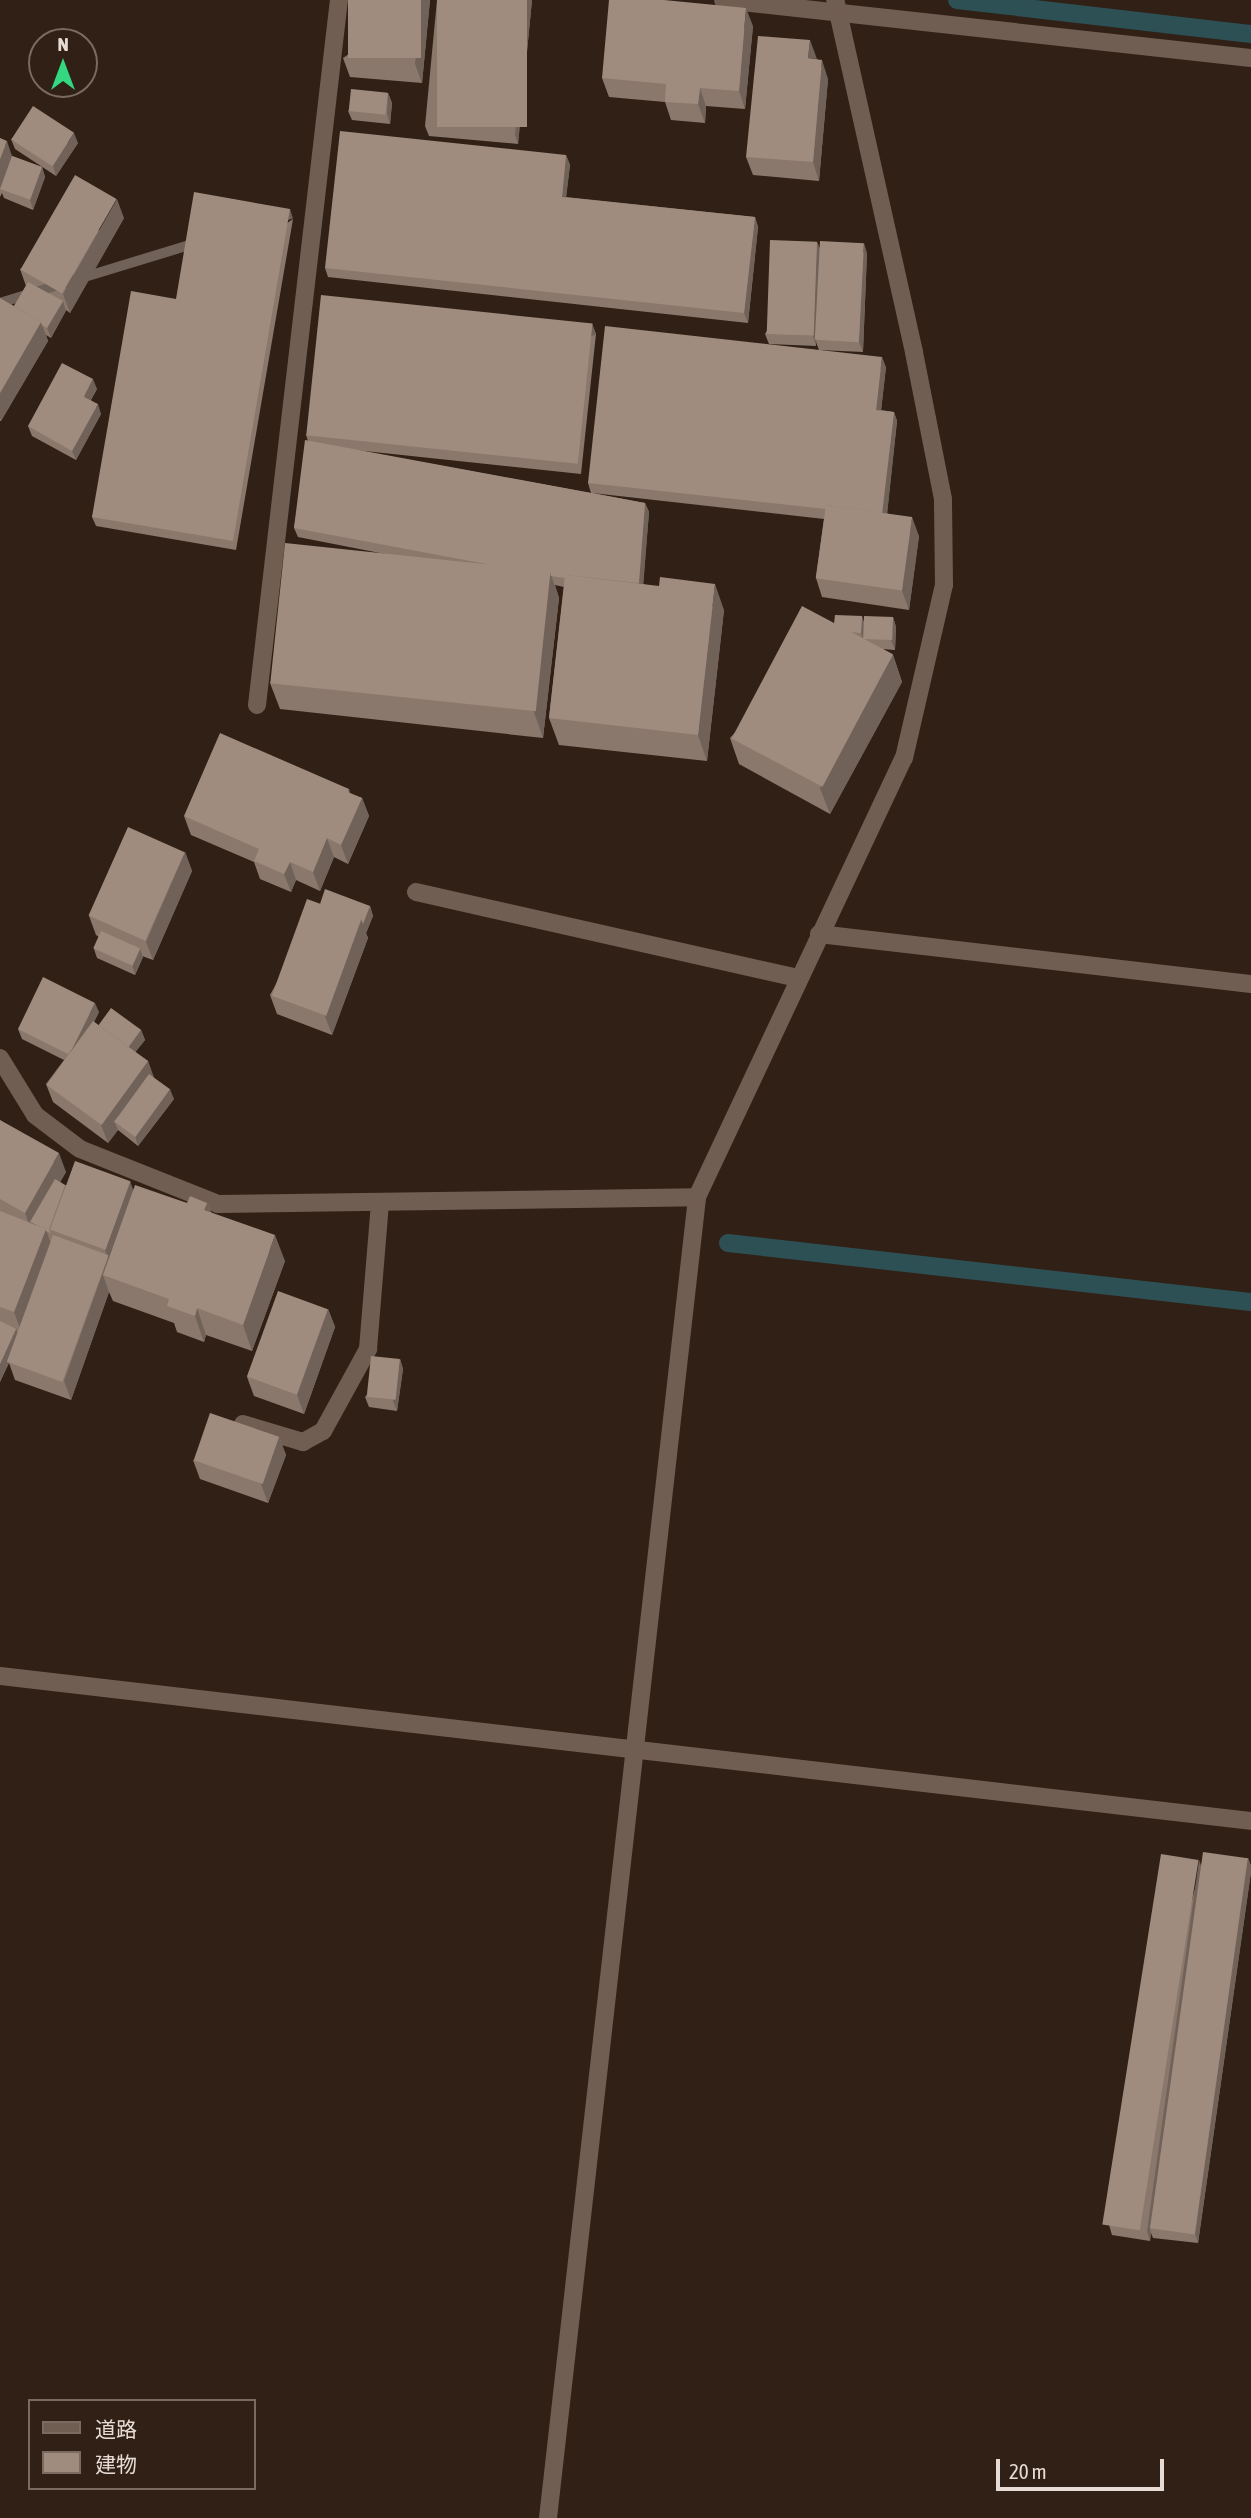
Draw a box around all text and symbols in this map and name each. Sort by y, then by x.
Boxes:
north arrow [28,28,98,98]
text: N [57,33,69,55]
legend [28,2399,256,2490]
text: 道路 [95,2417,137,2441]
scale bar [999,2444,1167,2488]
text: 建物 [95,2452,137,2476]
text: 20 m [1009,2459,1047,2483]

